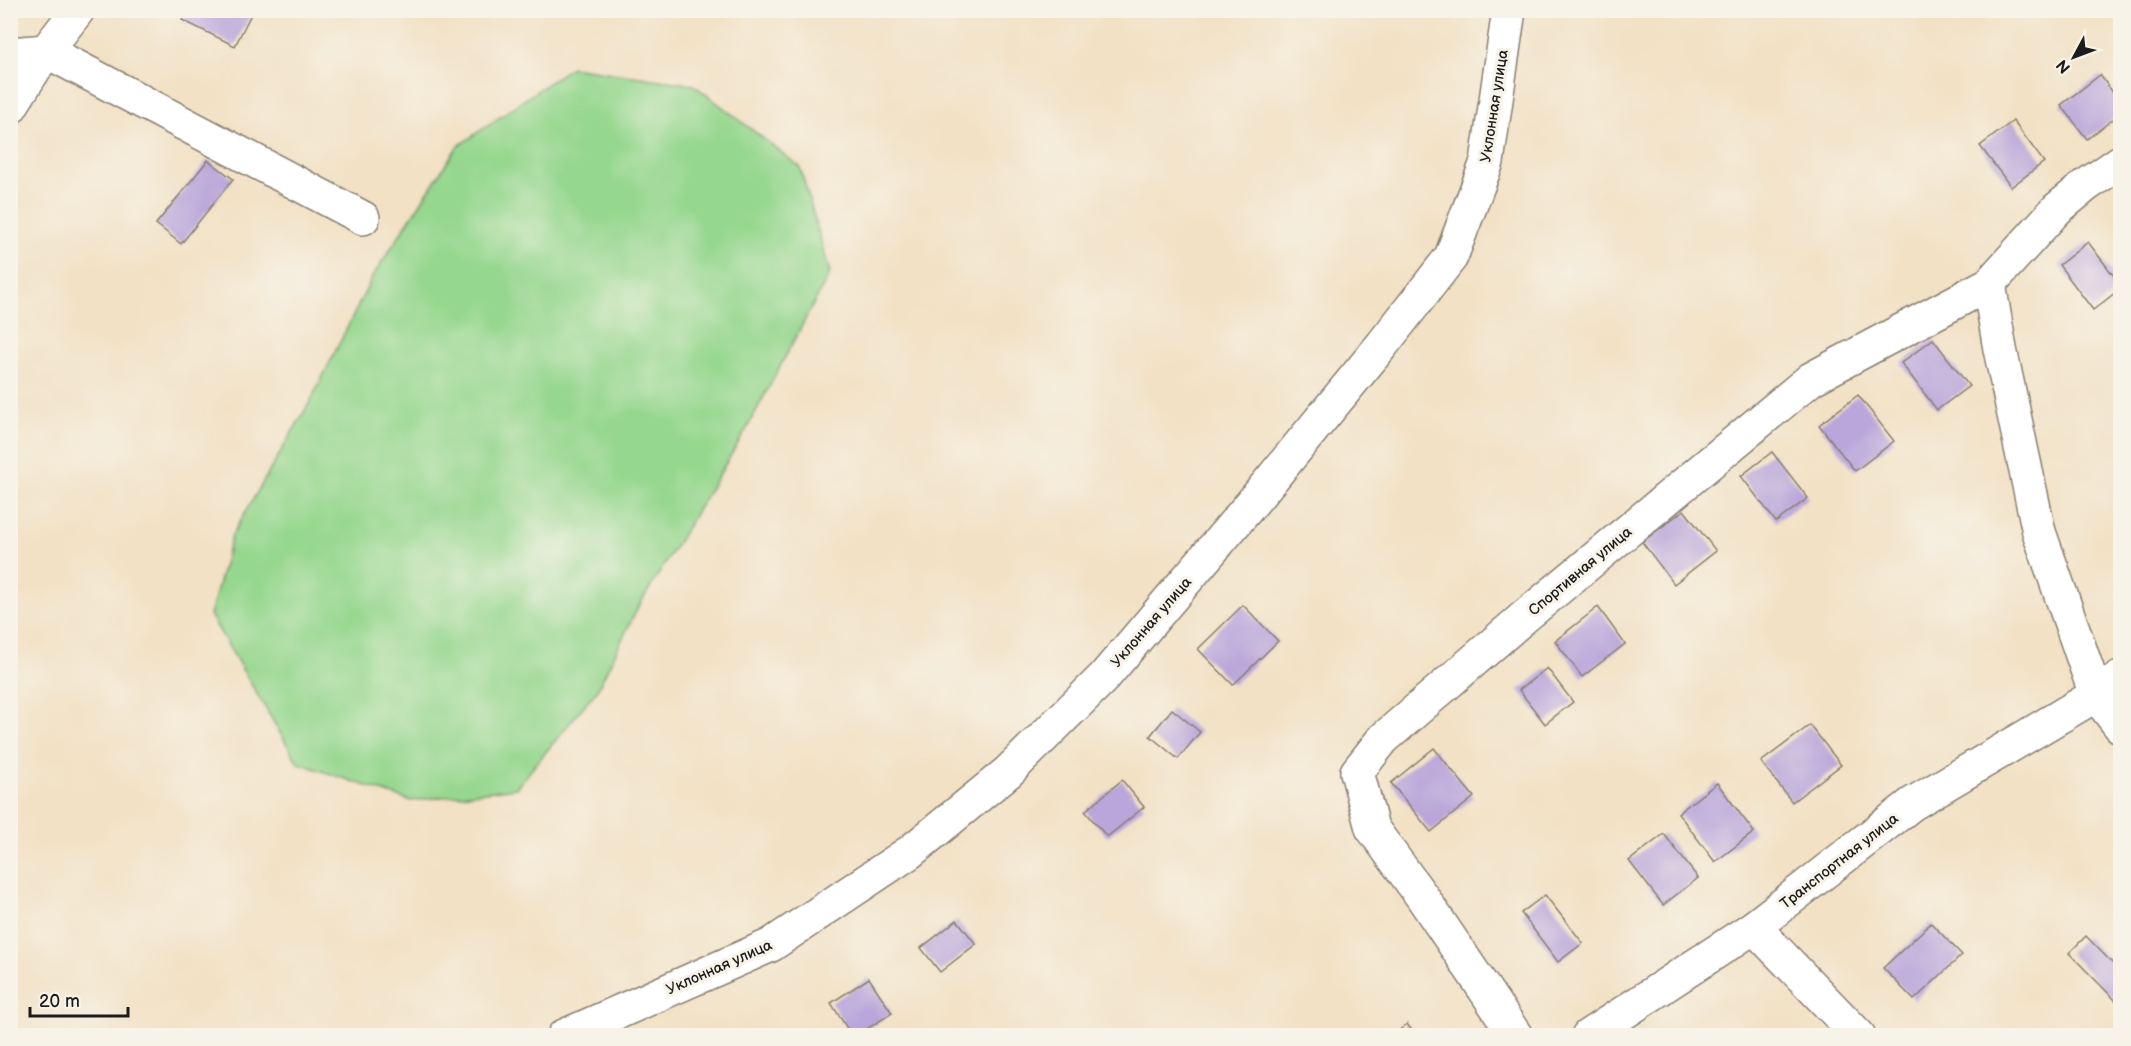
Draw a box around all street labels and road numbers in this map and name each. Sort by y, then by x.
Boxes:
street label: Уклонная улица [1476,48,1513,164]
street label: Спортивная улица [1525,522,1636,620]
street label: Уклонная улица [1107,573,1196,672]
street label: Транспортная улица [1776,809,1902,913]
street label: Уклонная улица [663,936,775,999]

